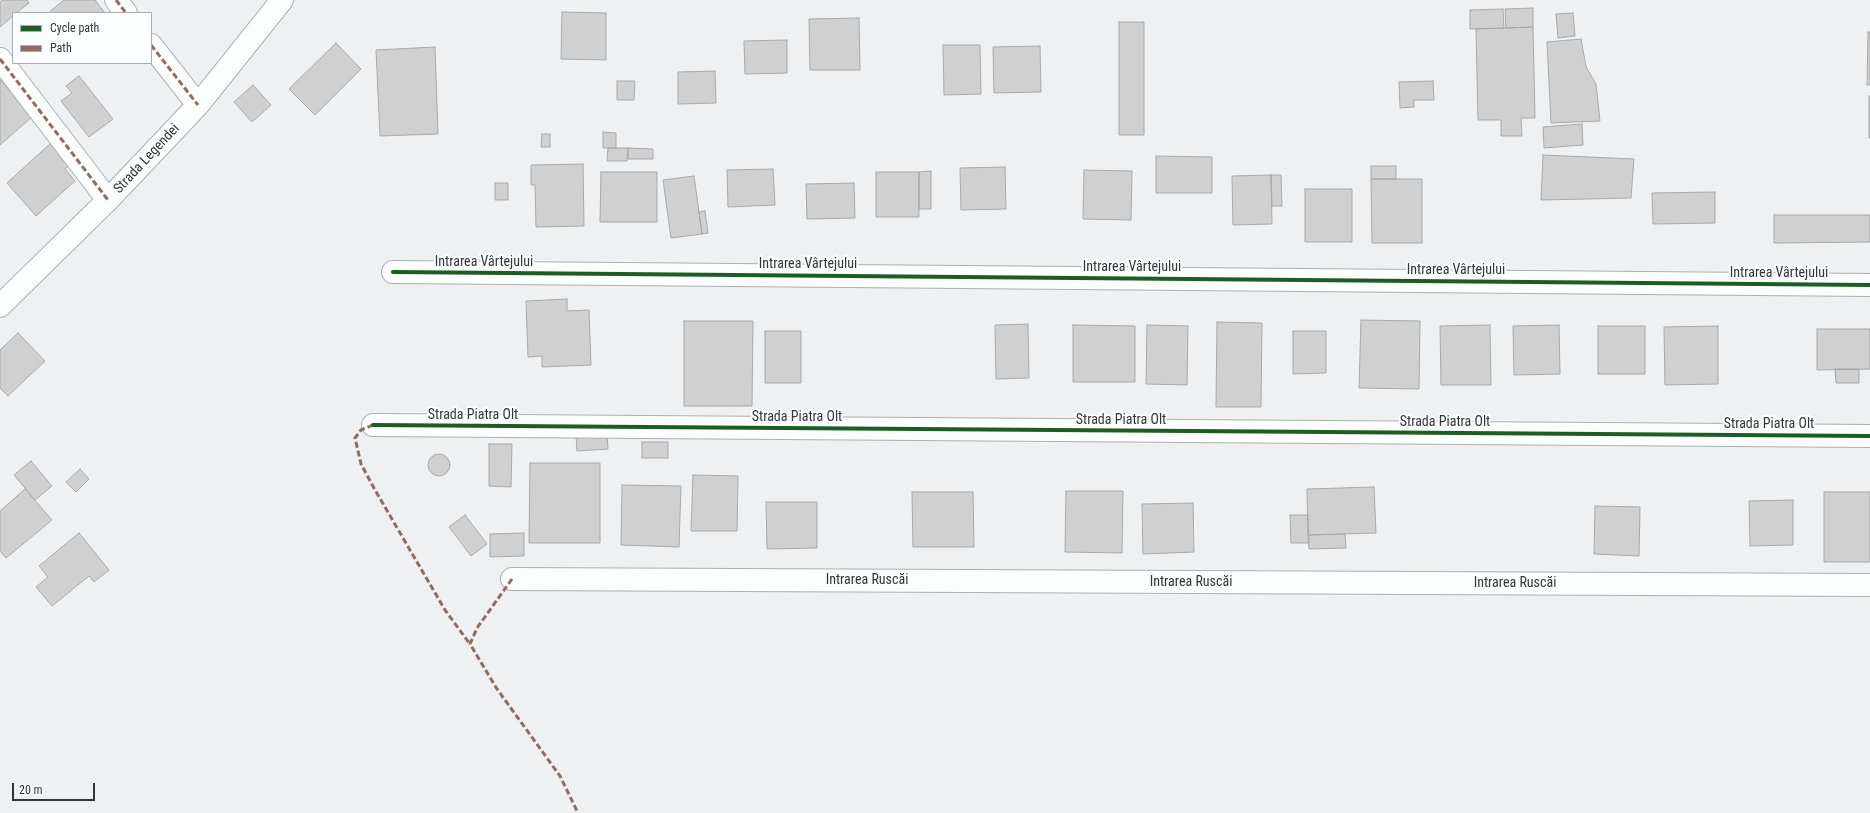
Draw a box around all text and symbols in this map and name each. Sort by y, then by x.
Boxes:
legend [12,12,152,64]
text: Cycle path [50,21,99,35]
text: Path [50,41,72,55]
street label: Strada Legendei [110,121,184,197]
street label: Intrarea Vârtejului [435,254,533,270]
street label: Intrarea Vârtejului [759,256,857,272]
street label: Intrarea Vârtejului [1083,259,1181,275]
street label: Intrarea Vârtejului [1407,262,1505,278]
street label: Intrarea Vârtejului [1730,265,1828,281]
street label: Strada Piatra Olt [428,407,518,423]
street label: Strada Piatra Olt [752,409,842,425]
street label: Strada Piatra Olt [1076,412,1166,428]
street label: Strada Piatra Olt [1400,414,1490,430]
street label: Strada Piatra Olt [1724,416,1814,432]
street label: Intrarea Ruscăi [826,572,908,588]
street label: Intrarea Ruscăi [1150,574,1232,590]
street label: Intrarea Ruscăi [1474,575,1556,591]
scale bar [14,775,97,801]
text: 20 m [19,783,43,797]

